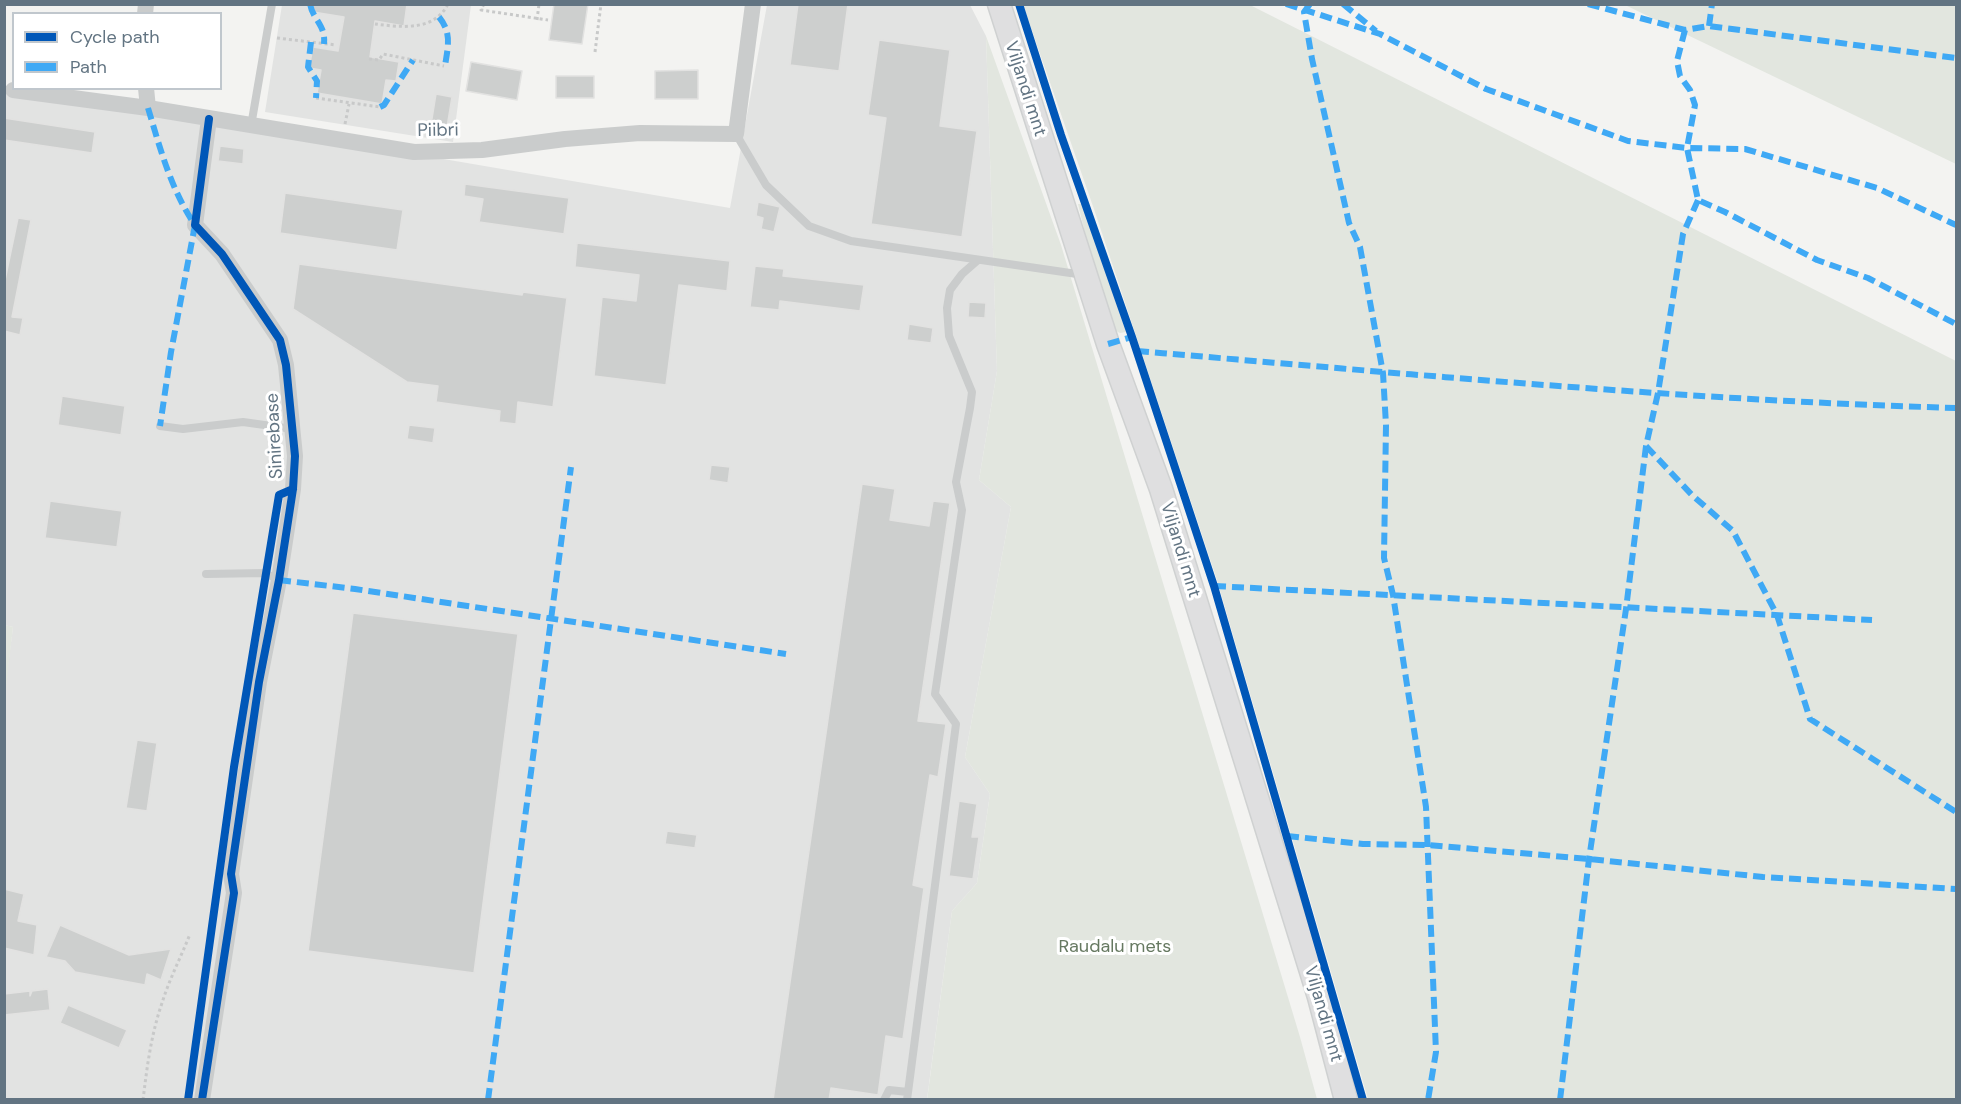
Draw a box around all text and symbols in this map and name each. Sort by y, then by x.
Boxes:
legend [12,12,222,90]
text: Cycle path [70,25,160,49]
street label: Viljandi mnt [999,39,1051,139]
text: Path [70,55,107,79]
street label: Piibri [417,120,459,142]
street label: Sinirebase [262,392,288,480]
street label: Viljandi mnt [1155,500,1205,600]
park label: Raudalu mets [1059,936,1171,958]
street label: Viljandi mnt [1299,964,1347,1064]

